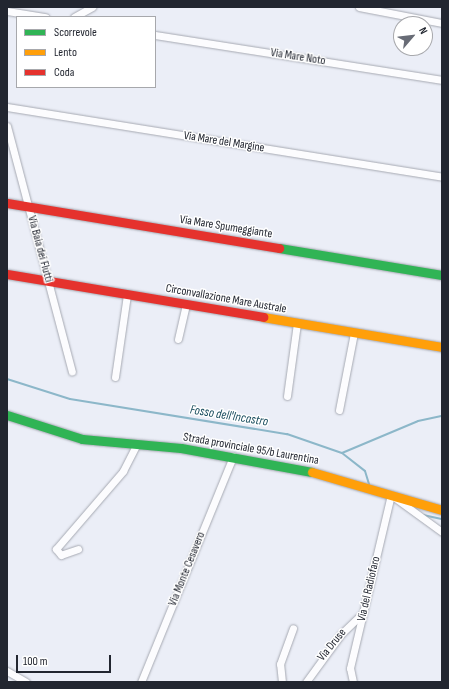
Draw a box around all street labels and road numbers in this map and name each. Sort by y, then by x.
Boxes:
street label: Via Mare Noto [269,46,327,68]
street label: Via Mare del Margine [183,128,265,156]
street label: Via Mare Spumeggiante [179,213,273,241]
street label: Via Baia dei Flutti [24,214,56,284]
street label: Circonvallazione Mare Australe [164,281,288,317]
street label: Strada provinciale 95/b Laurentina [182,430,320,468]
street label: Via Monte Cesavero [166,530,208,608]
street label: Via del Radiofaro [355,555,383,623]
street label: Via Druse [315,626,349,664]

